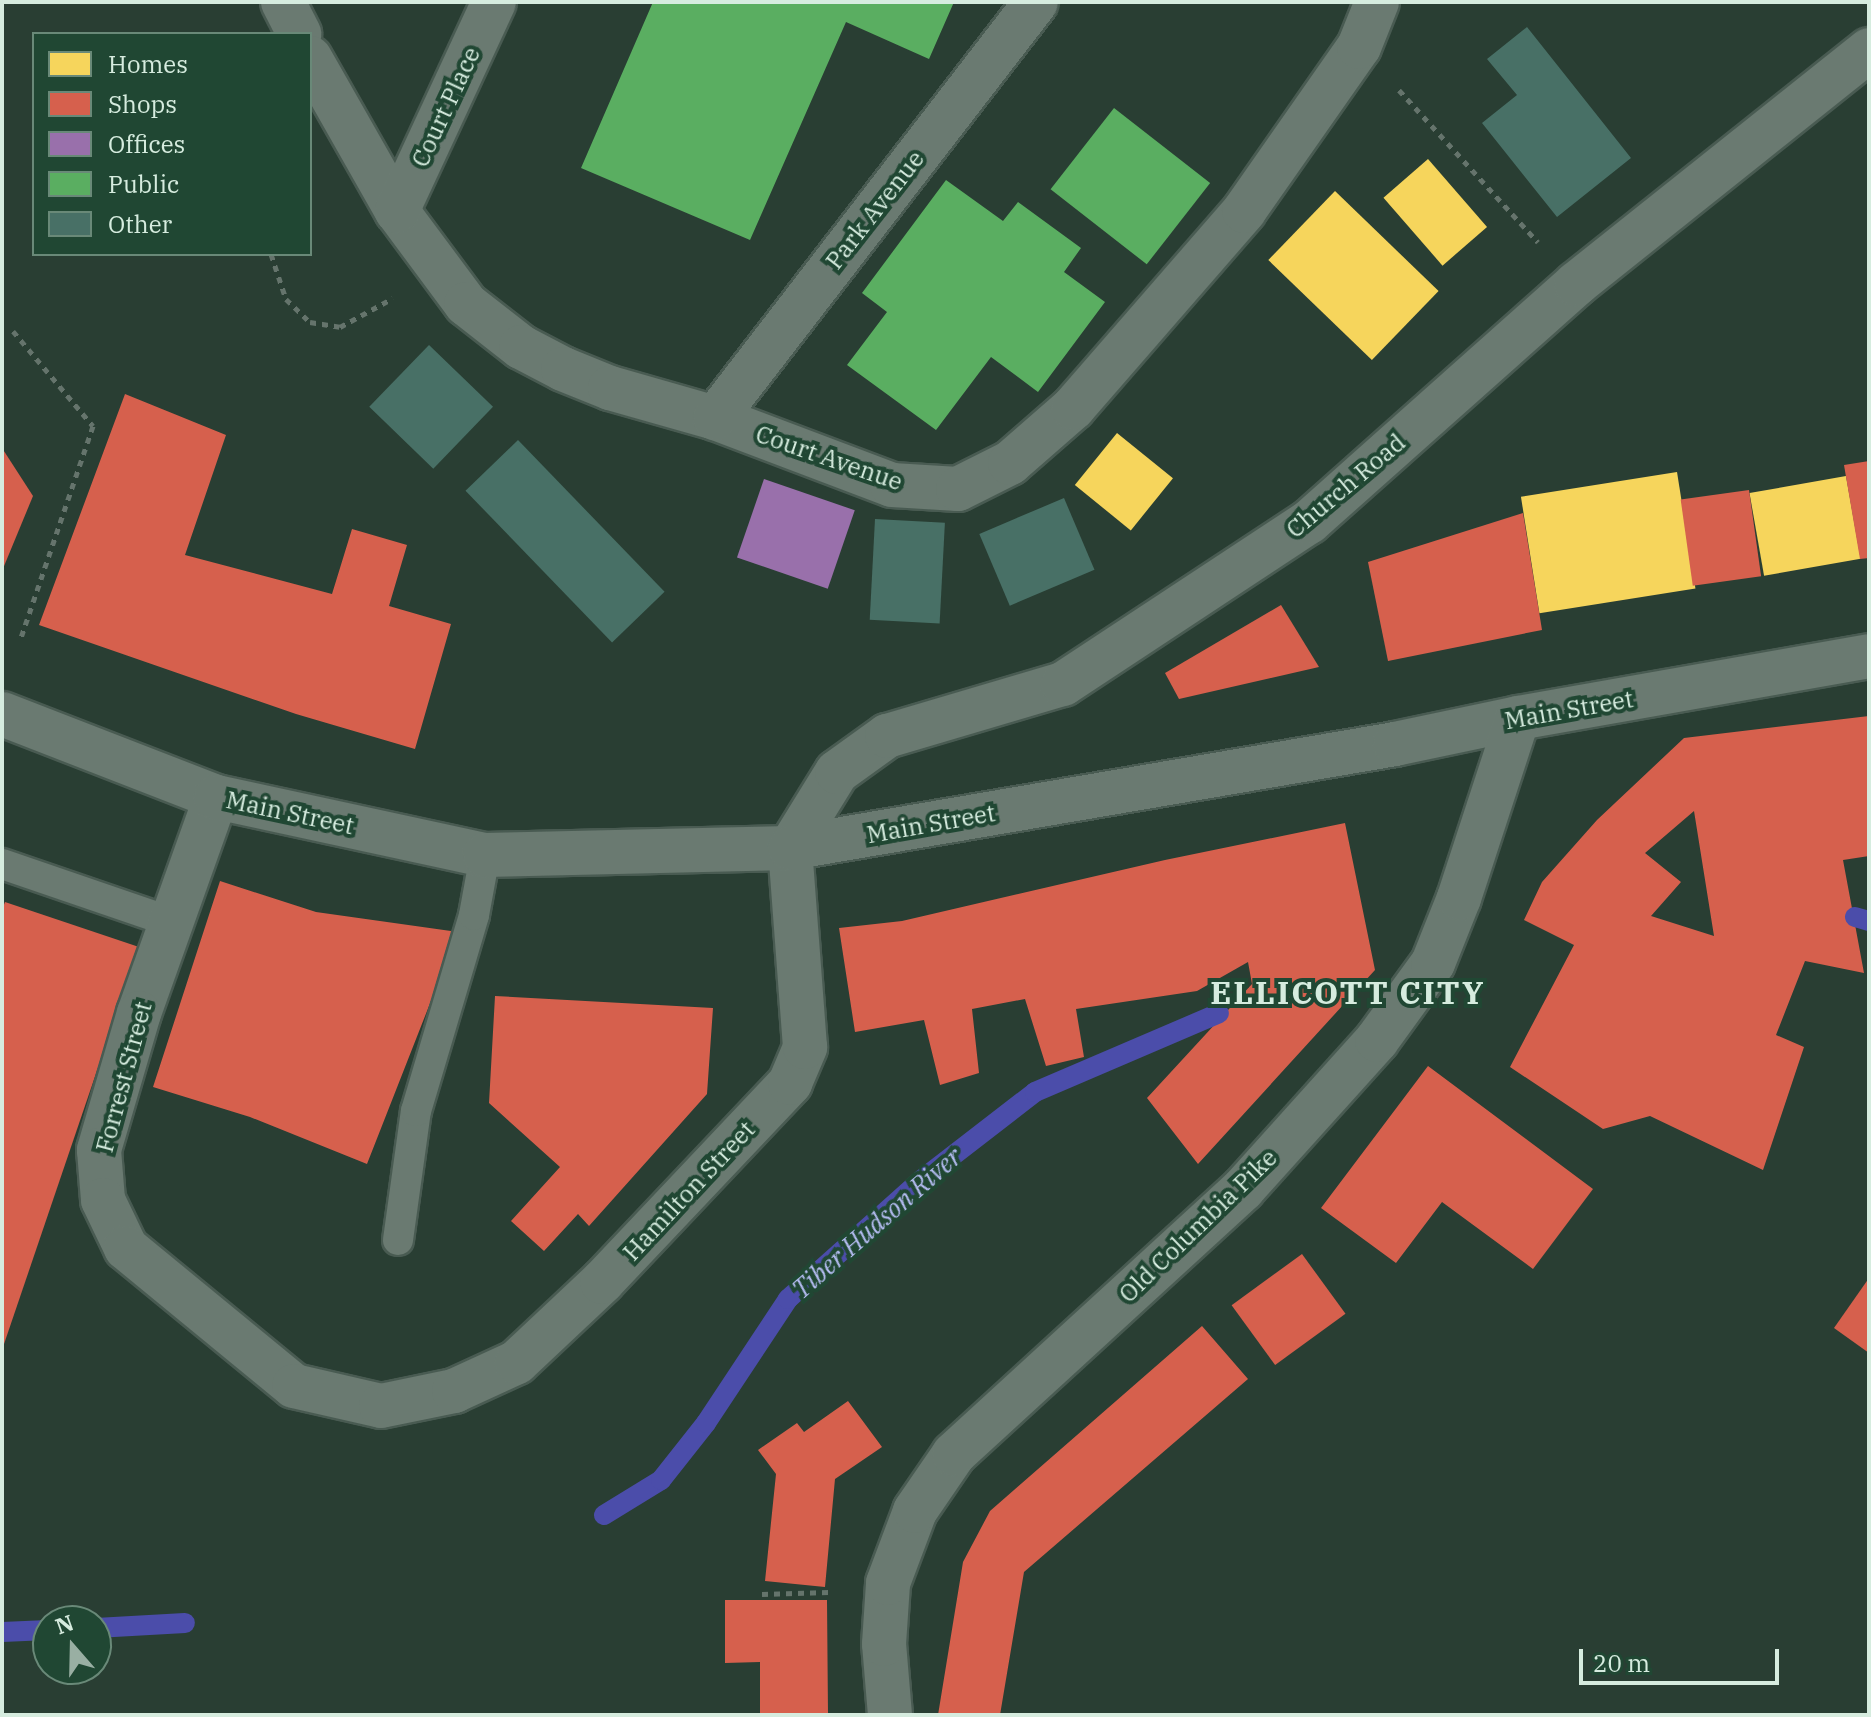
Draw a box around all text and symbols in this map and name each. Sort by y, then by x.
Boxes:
legend [32,32,312,256]
street label: Court Place [406,42,486,172]
text: Homes [108,48,188,80]
text: Shops [108,88,177,120]
text: Offices [108,128,185,160]
street label: Park Avenue [820,145,930,275]
text: Public [108,168,179,200]
text: Other [108,208,172,240]
street label: Court Avenue [752,419,906,497]
street label: Church Road [1281,428,1411,544]
street label: Main Street [1503,685,1635,735]
street label: Main Street [223,785,357,841]
street label: Main Street [865,799,997,849]
district label: ELLICOTT CITY [1210,973,1486,1011]
street label: Forrest Street [90,999,158,1155]
street label: Hamilton Street [617,1115,761,1267]
water label: Tiber Hudson River [786,1141,968,1305]
street label: Old Columbia Pike [1113,1143,1283,1309]
north arrow [32,1605,112,1685]
text: N [51,1607,77,1640]
scale bar [1583,1633,1783,1683]
text: 20 m [1593,1647,1650,1679]

